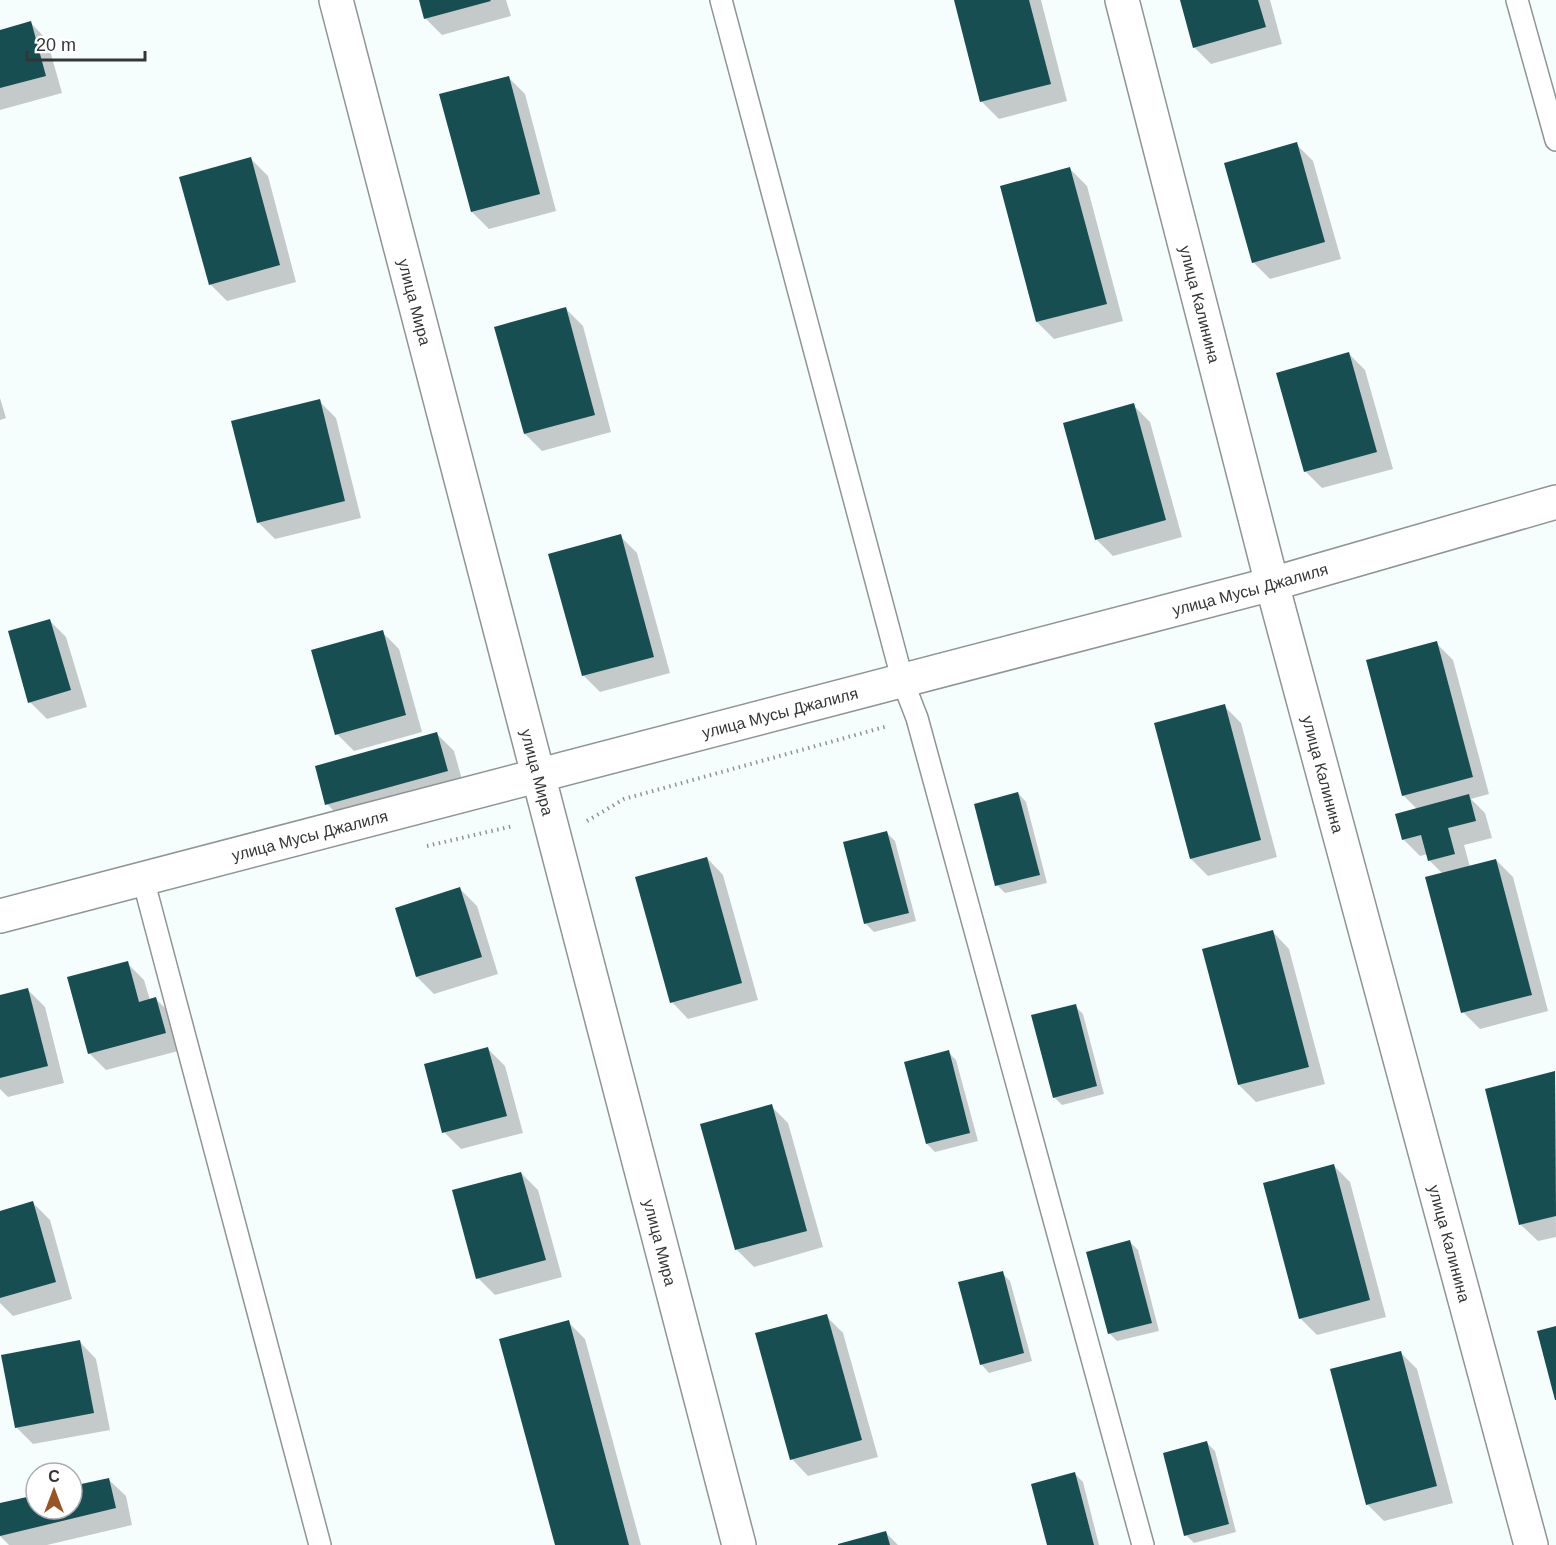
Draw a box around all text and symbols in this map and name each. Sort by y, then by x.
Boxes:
scale bar [27,24,146,62]
text: 20 m [36,35,76,55]
street label: улица Калинина [1177,244,1223,365]
street label: улица Мира [395,257,434,347]
street label: улица Мусы Джалиля [1170,560,1330,618]
street label: улица Мусы Джалиля [700,684,860,741]
street label: улица Калинина [1299,714,1347,835]
street label: улица Мира [518,727,557,817]
street label: улица Мусы Джалиля [230,807,389,864]
street label: улица Калинина [1426,1183,1474,1304]
street label: улица Мира [641,1197,679,1288]
north arrow [24,1461,84,1521]
text: С [48,1468,60,1485]

